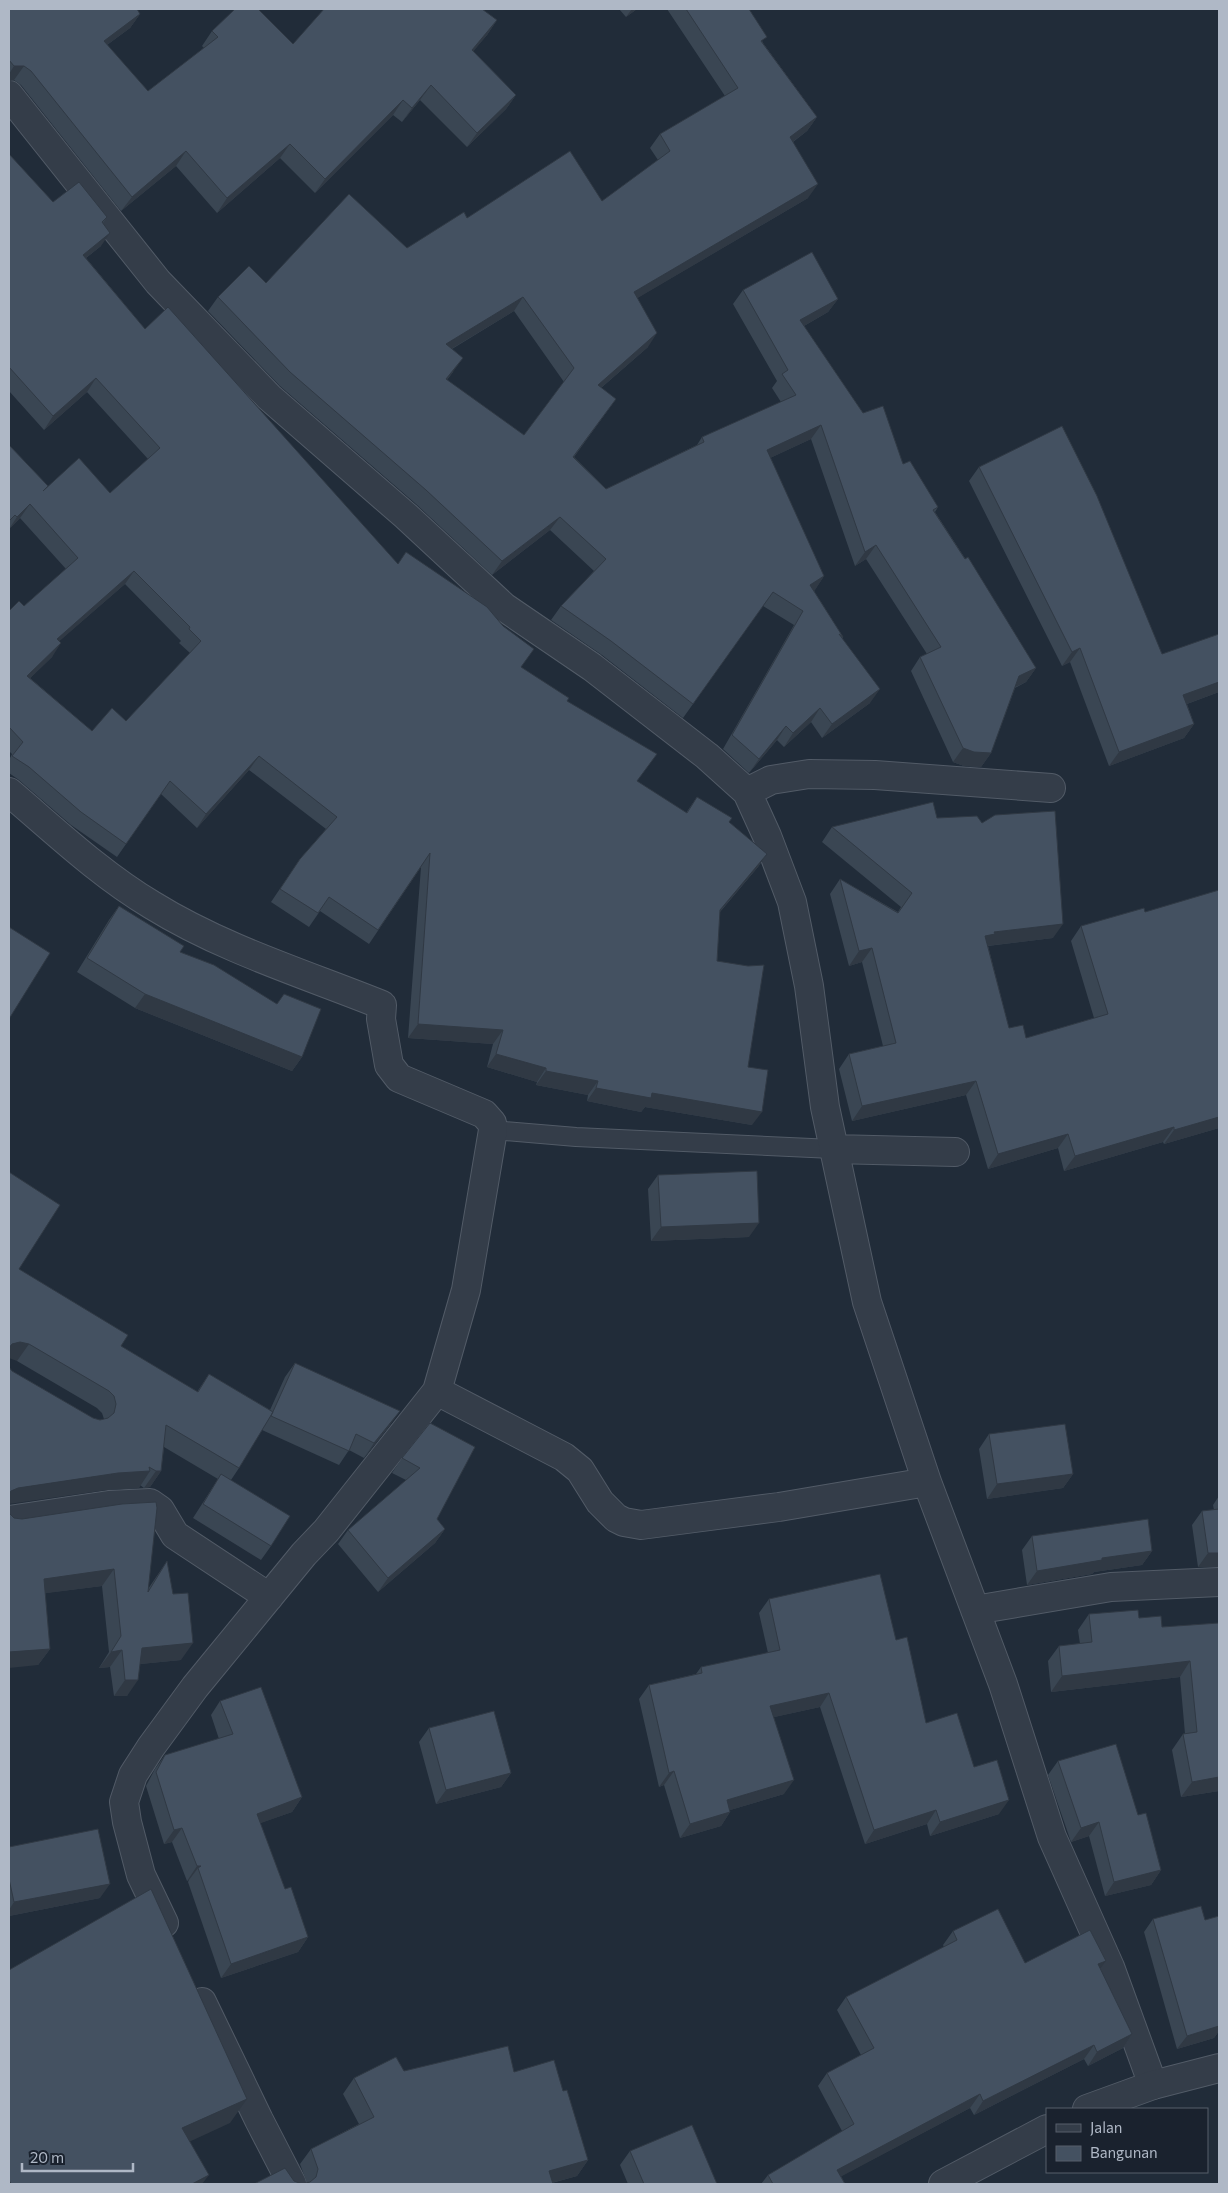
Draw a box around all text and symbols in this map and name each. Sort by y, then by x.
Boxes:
legend [1046,2108,1208,2173]
text: Jalan [1090,2118,1122,2136]
scale bar [22,2140,134,2172]
text: Bangunan [1090,2143,1158,2161]
text: 20 m [30,2148,64,2166]

